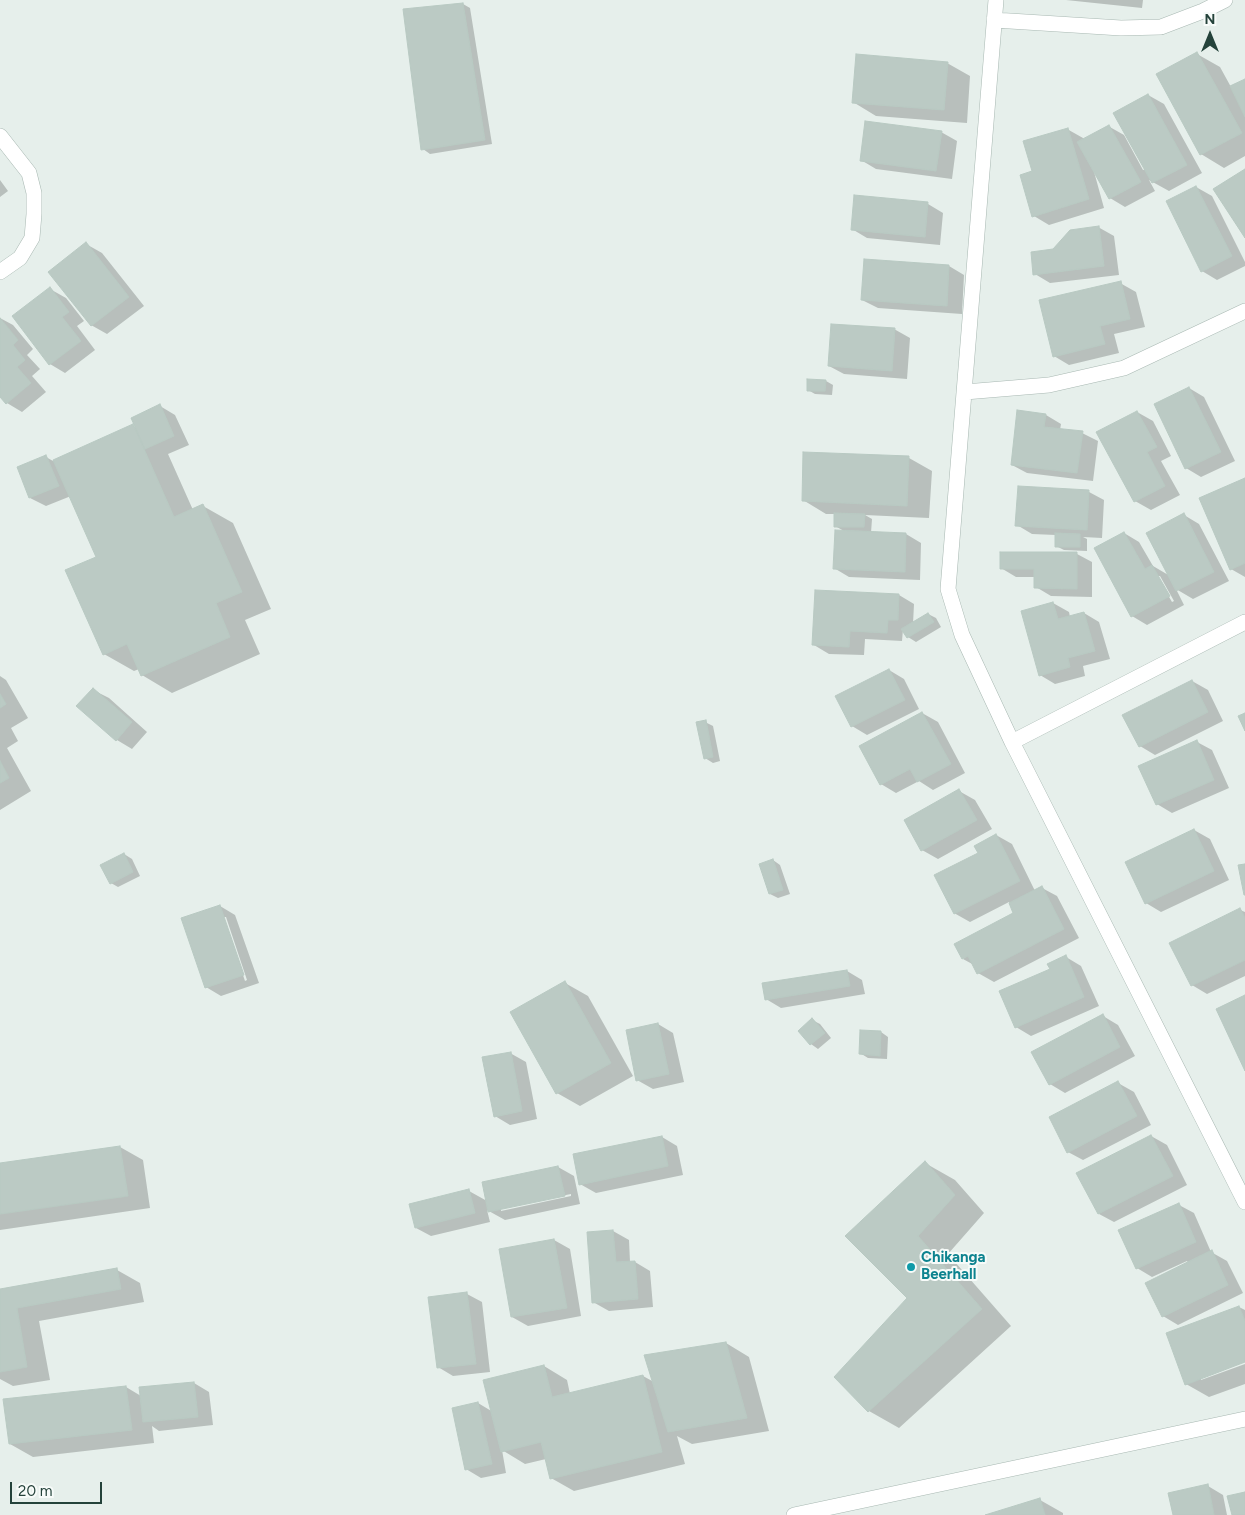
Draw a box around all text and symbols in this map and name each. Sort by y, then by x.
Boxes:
north arrow [1185,10,1235,60]
text: N [1205,11,1215,28]
place label: Chikanga Beerhall [921,1249,986,1284]
marker: Chikanga Beerhall [905,1261,917,1273]
scale bar [12,1472,105,1504]
text: 20 m [18,1482,52,1500]

